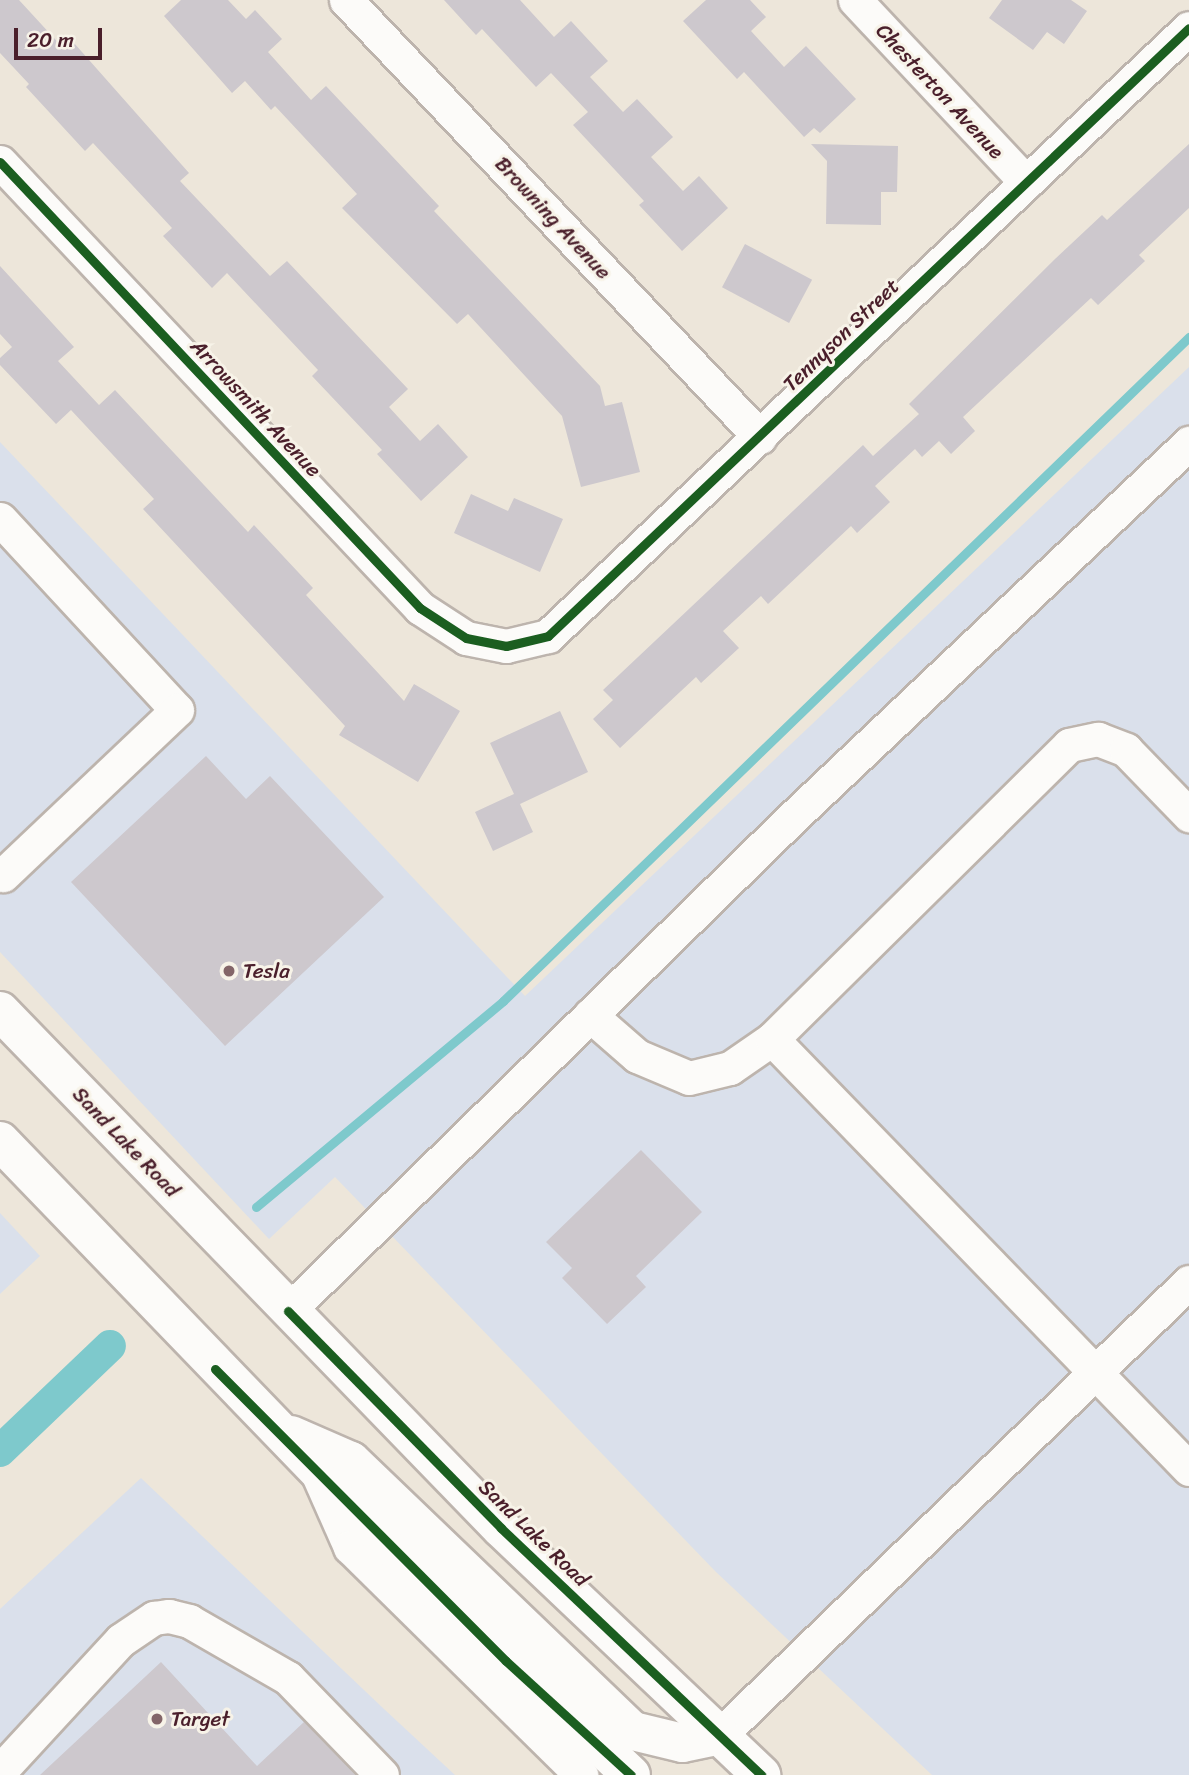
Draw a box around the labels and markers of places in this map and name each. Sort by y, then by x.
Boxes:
place label: Tesla [243,958,290,984]
marker: Tesla [221,963,237,979]
place label: Target [171,1706,230,1732]
marker: Target [149,1711,165,1727]

